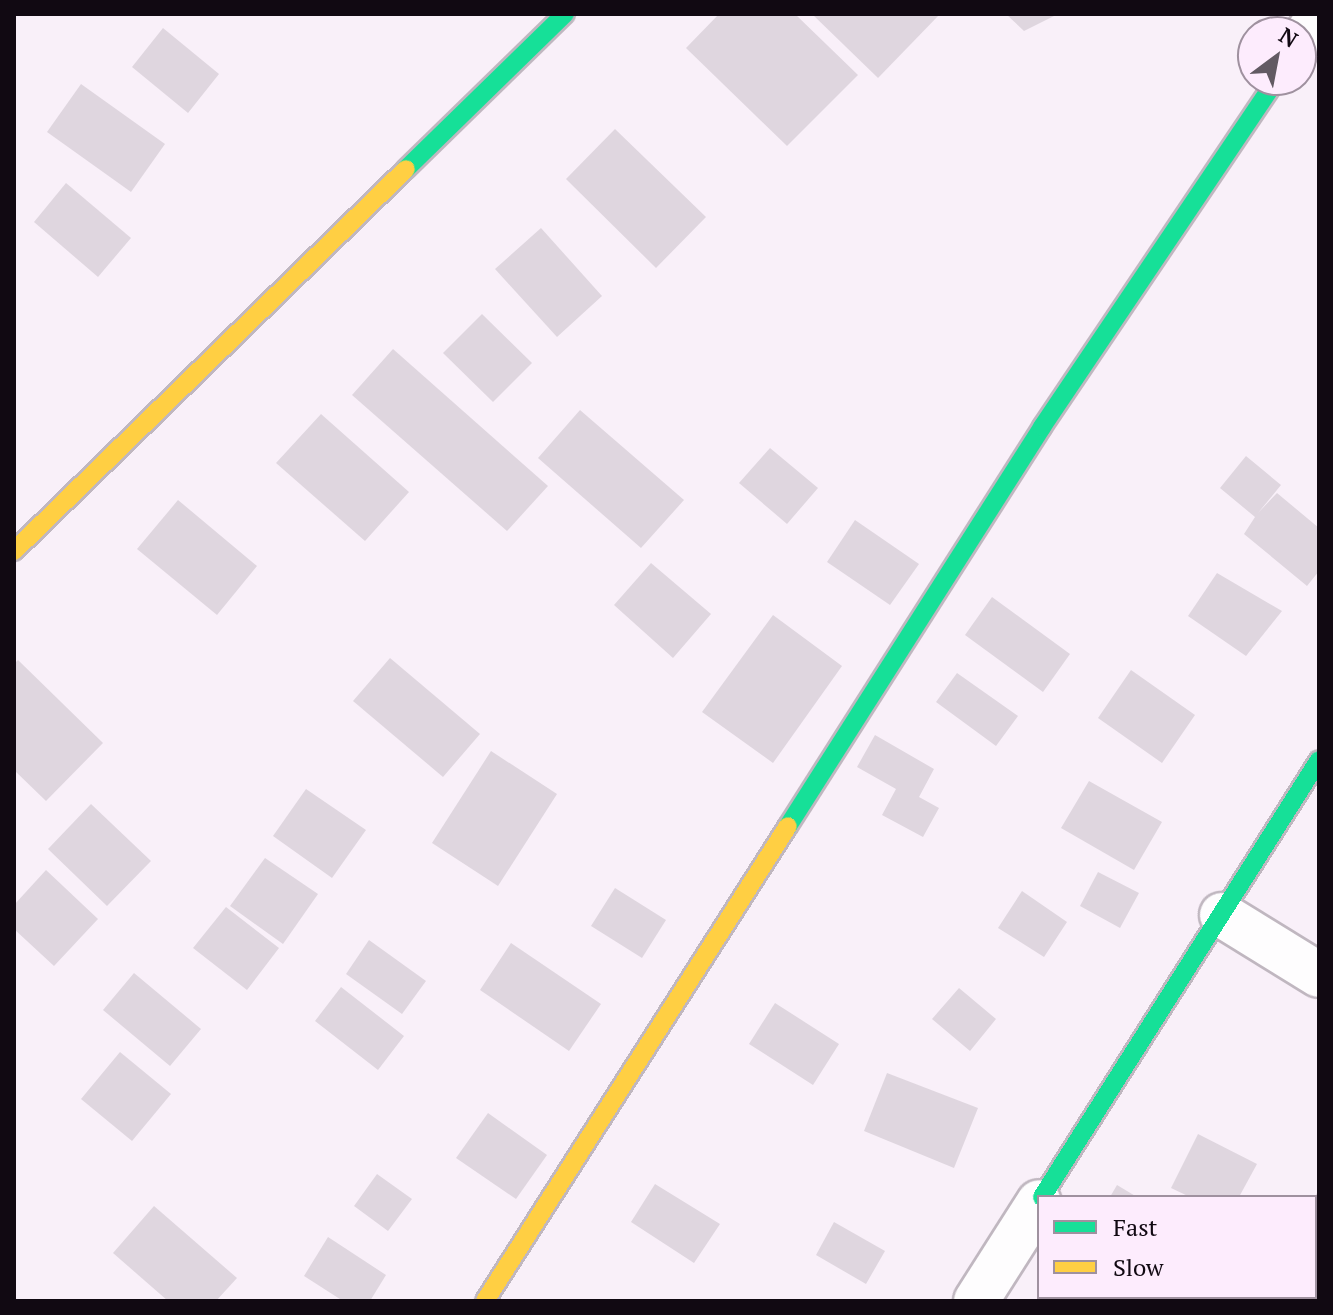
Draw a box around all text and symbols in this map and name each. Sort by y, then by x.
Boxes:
north arrow [1237,16,1317,96]
text: N [1274,20,1304,54]
legend [1037,1195,1317,1299]
text: Fast [1113,1211,1157,1243]
text: Slow [1113,1251,1164,1283]

